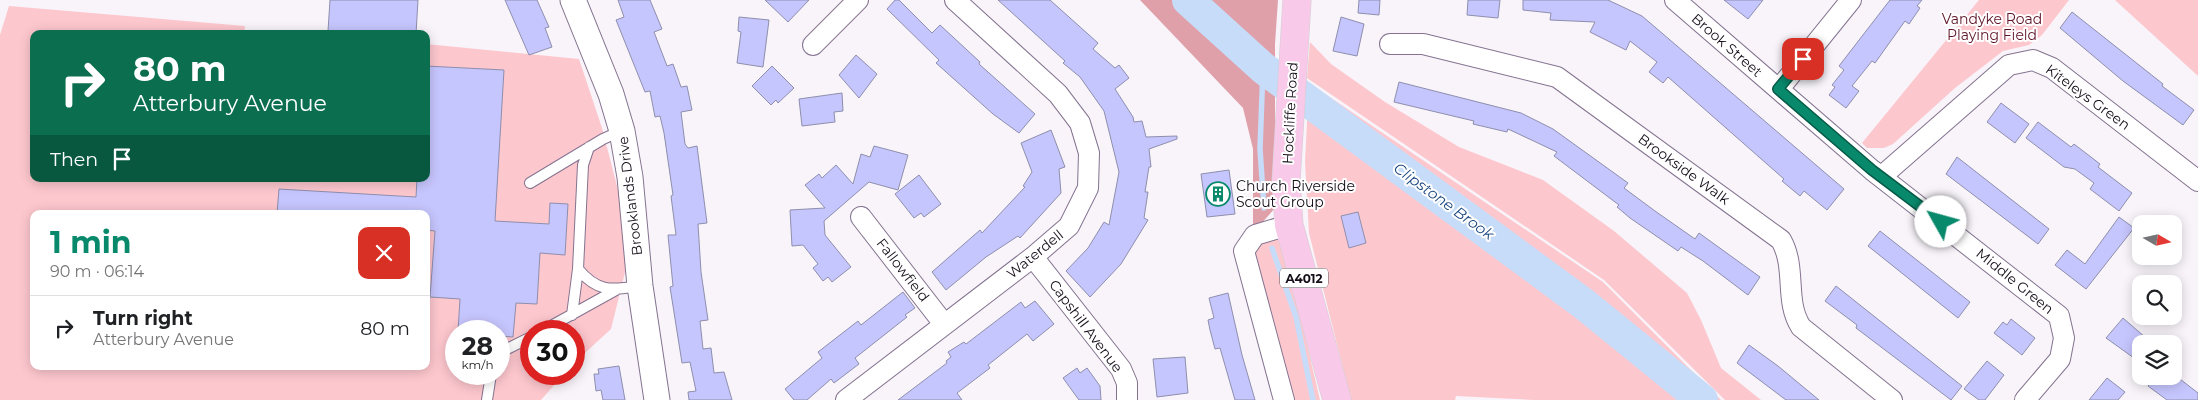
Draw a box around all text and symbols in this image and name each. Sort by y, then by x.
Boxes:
street label: Brook Street [1688,9,1766,81]
park label: Vandyke Road Playing Field [1942,10,2042,44]
pin [1782,38,1824,80]
icon: arrive [1789,45,1817,73]
text: 80 m [133,47,227,90]
icon: right [50,50,115,115]
street label: Kiteleys Green [2042,60,2134,134]
street label: Hockliffe Road [1278,62,1302,164]
text: Atterbury Avenue [133,90,327,117]
street label: Brookside Walk [1635,130,1734,209]
street label: Brooklands Drive [614,135,646,257]
icon: arrive [108,145,136,173]
text: Then [50,148,98,171]
water label: Clipstone Brook [1390,158,1499,244]
place label: Church Riverside Scout Group [1236,177,1355,211]
building icon: Church Riverside Scout Group [1205,181,1231,207]
position arrow [1914,195,1966,247]
north arrow [2132,215,2182,265]
map controls [2132,215,2182,385]
text: 1 min [50,224,131,261]
street label: Waterdell [1003,226,1067,282]
button: close [358,227,410,279]
street label: Fallowfield [873,235,933,305]
street label: Middle Green [1973,244,2057,318]
text: 90 m · 06:14 [50,262,144,281]
road number: A4012 [1280,268,1328,288]
button: search [2132,275,2182,325]
street label: Capshill Avenue [1045,276,1127,376]
text: Turn right [93,307,193,330]
icon: right [50,314,78,342]
text: 80 m [360,317,410,340]
speed limit sign: 30 [520,320,585,385]
text: Atterbury Avenue [93,330,234,349]
text: 28 [462,331,493,361]
button: layers [2132,335,2182,385]
text: km/h [461,357,494,372]

